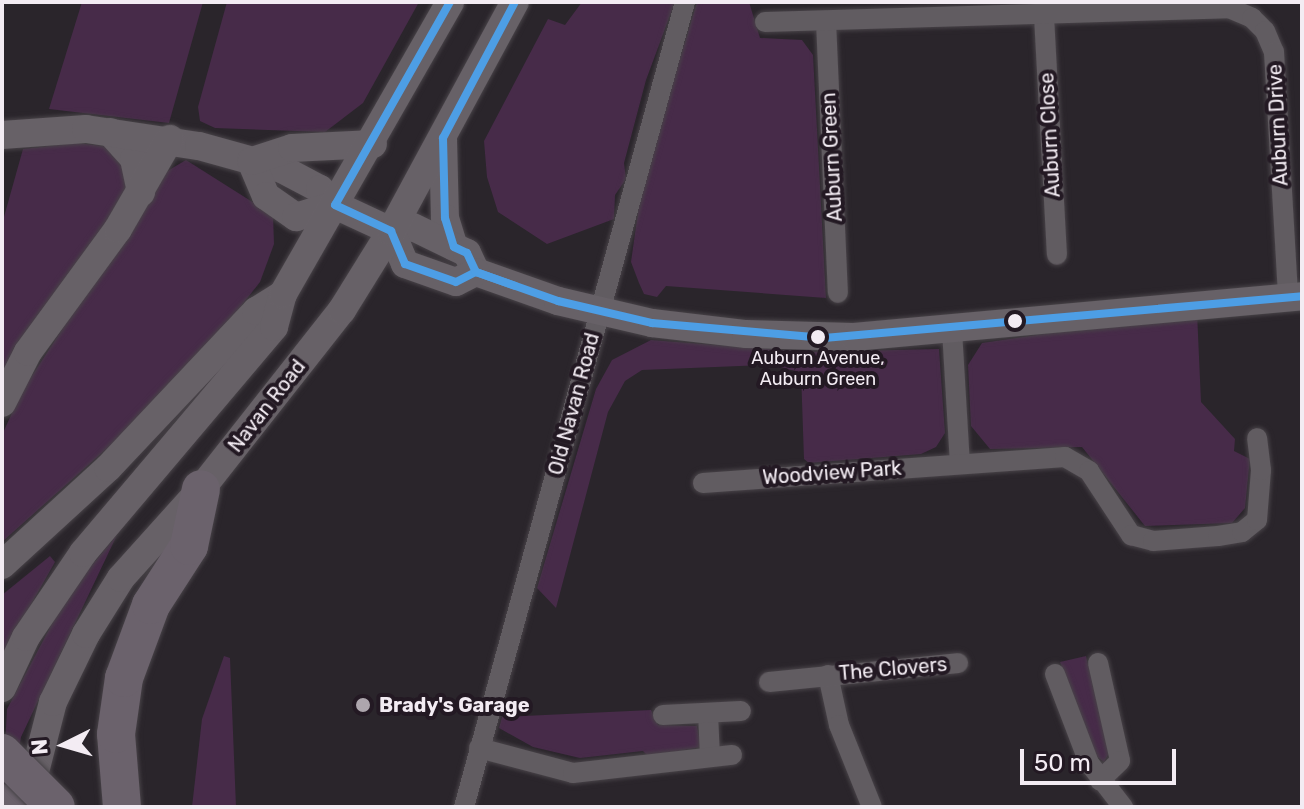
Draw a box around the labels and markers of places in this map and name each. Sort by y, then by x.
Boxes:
unlabelled marker [1007,313,1023,329]
marker: Auburn Avenue, Auburn Green [810,329,826,345]
place label: Auburn Avenue, Auburn Green [751,348,885,390]
place label: Brady's Garage [379,693,530,717]
marker: Brady's Garage [354,696,372,714]

